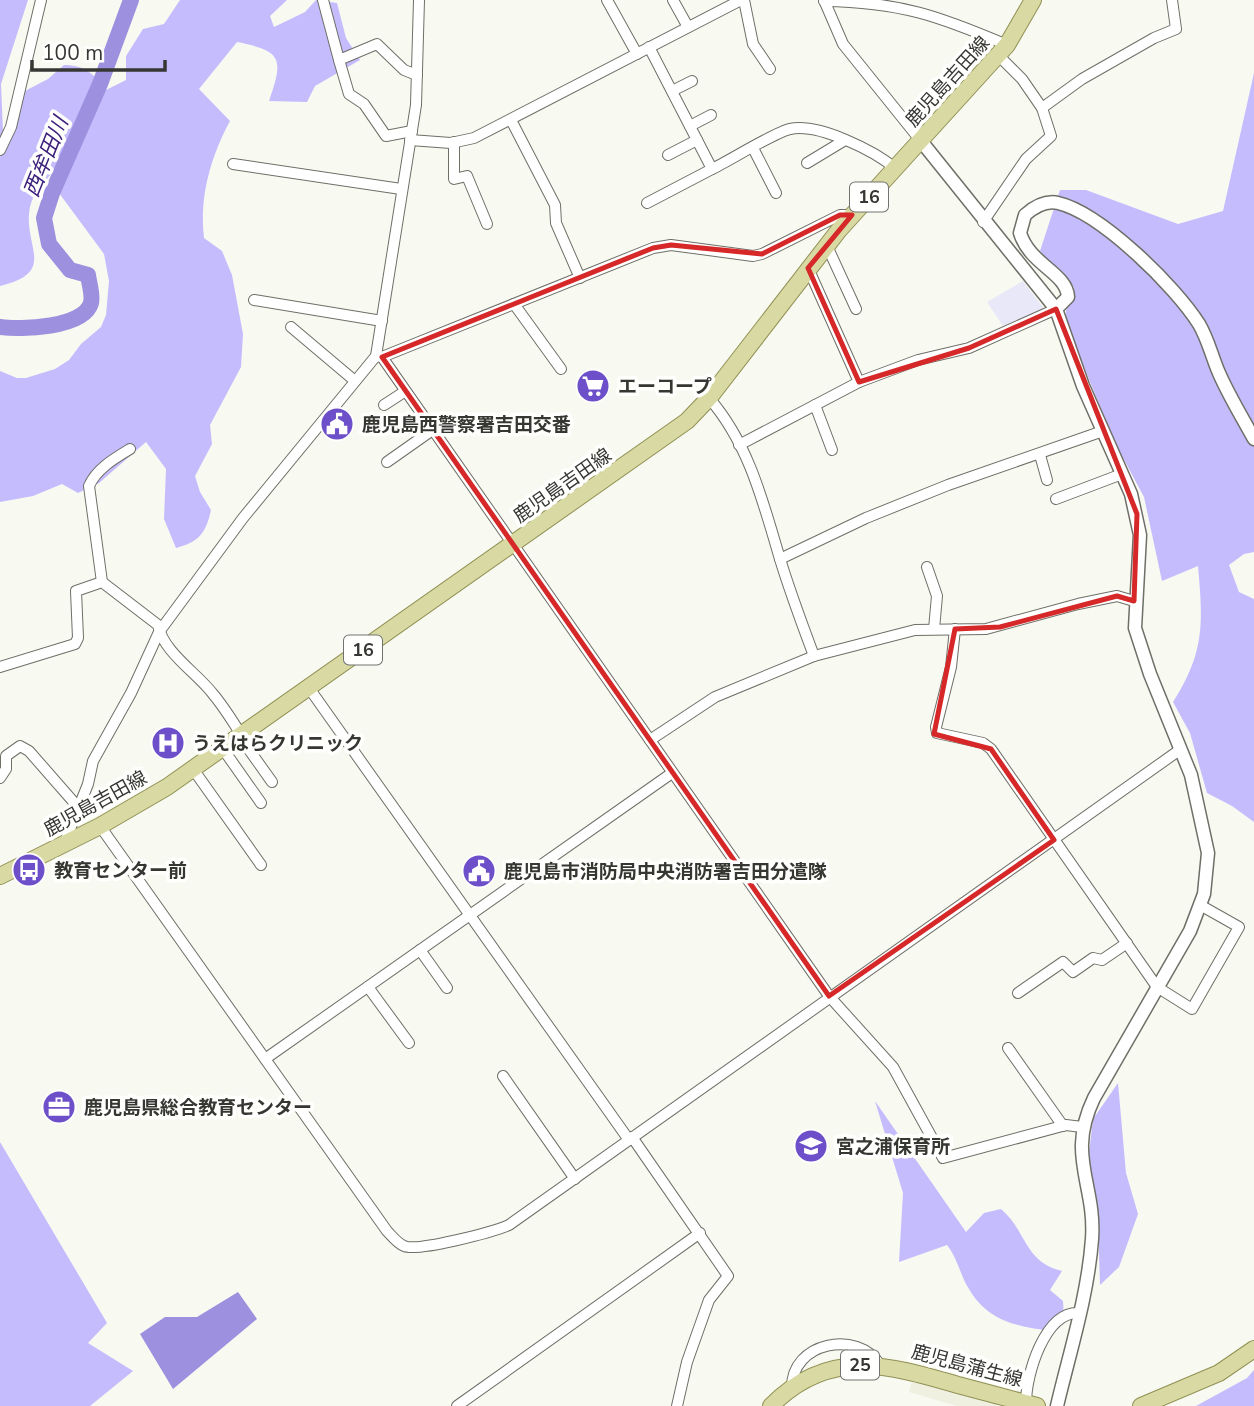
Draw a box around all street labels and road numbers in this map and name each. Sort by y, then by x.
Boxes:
street label: 鹿児島吉田線 [900,31,996,133]
road number: 16 [850,182,888,212]
street label: 鹿児島吉田線 [508,442,617,529]
road number: 16 [344,636,382,664]
street label: 鹿児島吉田線 [39,765,152,843]
street label: 鹿児島蒲生線 [908,1339,1025,1393]
road number: 25 [841,1350,879,1380]

